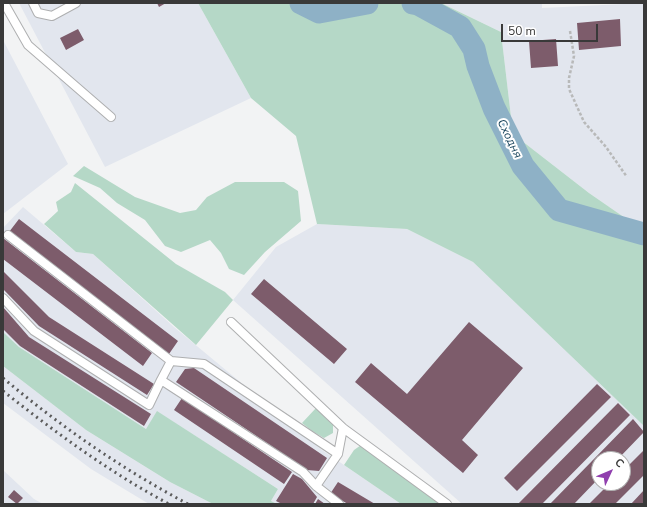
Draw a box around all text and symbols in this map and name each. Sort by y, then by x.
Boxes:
scale bar [503,16,600,42]
text: 50 m [508,23,536,39]
water label: Сходня [493,117,525,161]
north arrow [591,451,631,491]
text: С [611,455,627,471]

